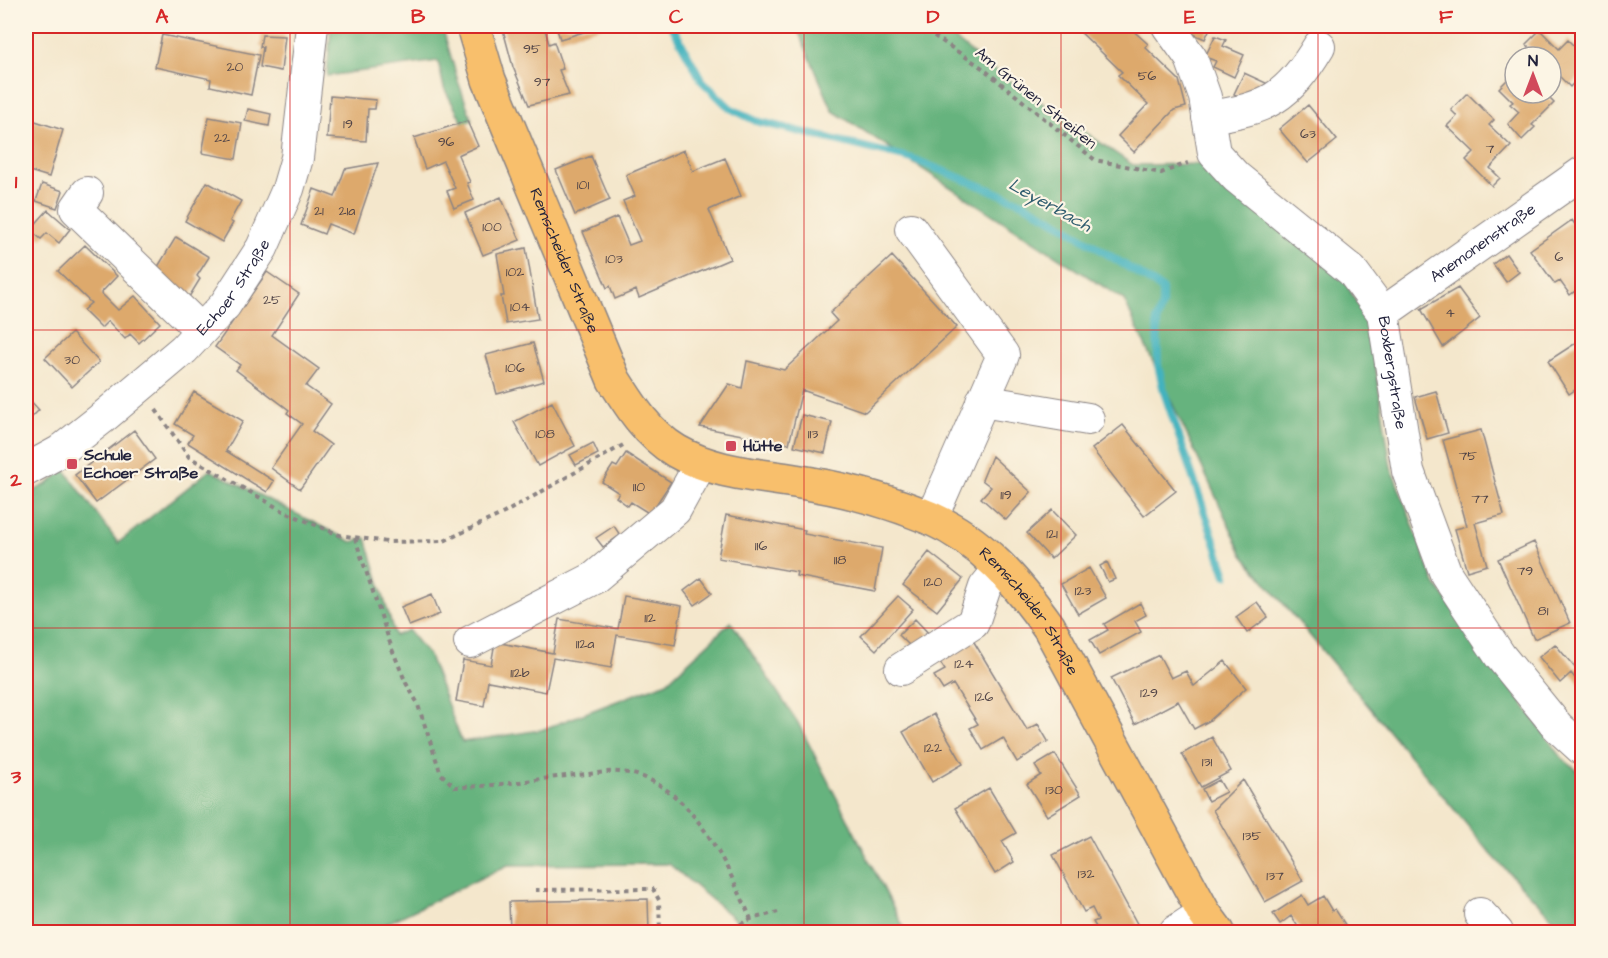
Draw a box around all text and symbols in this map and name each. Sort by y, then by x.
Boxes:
text: A [156,3,169,31]
text: B [411,3,426,31]
text: C [669,3,684,31]
text: D [927,3,940,31]
text: E [1184,3,1196,31]
text: F [1439,3,1454,31]
house number: 95 [523,39,541,59]
street label: Am Grünen Streifen [970,42,1102,154]
north arrow [1503,45,1563,105]
text: N [1528,50,1538,72]
house number: 20 [227,57,244,77]
house number: 56 [1138,66,1157,86]
house number: 97 [534,72,551,92]
house number: 19 [343,114,353,134]
house number: 63 [1300,124,1316,144]
house number: 22 [214,128,230,148]
house number: 96 [438,132,455,152]
house number: 7 [1486,139,1495,159]
text: 1 [15,168,18,196]
water label: Leyerbach [1004,172,1097,239]
house number: 101 [577,175,589,195]
street label: Remscheider Straße [524,185,604,337]
street label: Anemonenstraße [1426,198,1540,288]
house number: 21 [314,201,324,221]
house number: 21a [339,201,355,221]
house number: 100 [482,217,502,237]
street label: Echoer Straße [191,236,276,340]
house number: 6 [1555,247,1564,267]
house number: 103 [605,249,623,269]
house number: 102 [506,262,524,282]
house number: 25 [263,290,281,310]
house number: 104 [510,297,531,317]
house number: 4 [1445,303,1455,323]
street label: Boxbergstraße [1373,315,1412,431]
house number: 30 [64,350,80,370]
house number: 106 [505,358,525,378]
house number: 108 [535,424,555,444]
house number: 113 [808,424,818,444]
place label: Hütte [743,435,783,457]
marker: Hütte [724,439,738,453]
place label: Schule Echoer Straße [83,444,199,484]
house number: 75 [1459,446,1477,466]
marker: Schule Echoer Straße [65,457,79,471]
text: 2 [9,466,22,494]
house number: 110 [633,477,645,497]
house number: 119 [1000,485,1012,505]
house number: 77 [1471,489,1489,509]
house number: 121 [1046,524,1058,544]
house number: 116 [755,536,767,556]
street label: Remscheider Straße [974,542,1084,679]
house number: 118 [834,550,846,570]
house number: 79 [1517,561,1533,581]
house number: 120 [924,572,942,592]
house number: 123 [1075,581,1091,601]
house number: 81 [1538,601,1549,621]
house number: 112 [644,608,656,628]
house number: 112a [576,634,594,654]
house number: 124 [954,654,974,674]
house number: 112b [510,663,530,683]
house number: 129 [1140,683,1158,703]
house number: 126 [975,687,994,707]
house number: 122 [924,738,942,758]
house number: 131 [1202,752,1213,772]
text: 3 [10,763,22,791]
house number: 130 [1045,780,1063,800]
house number: 135 [1243,826,1262,846]
house number: 132 [1078,864,1094,884]
house number: 137 [1266,866,1284,886]

